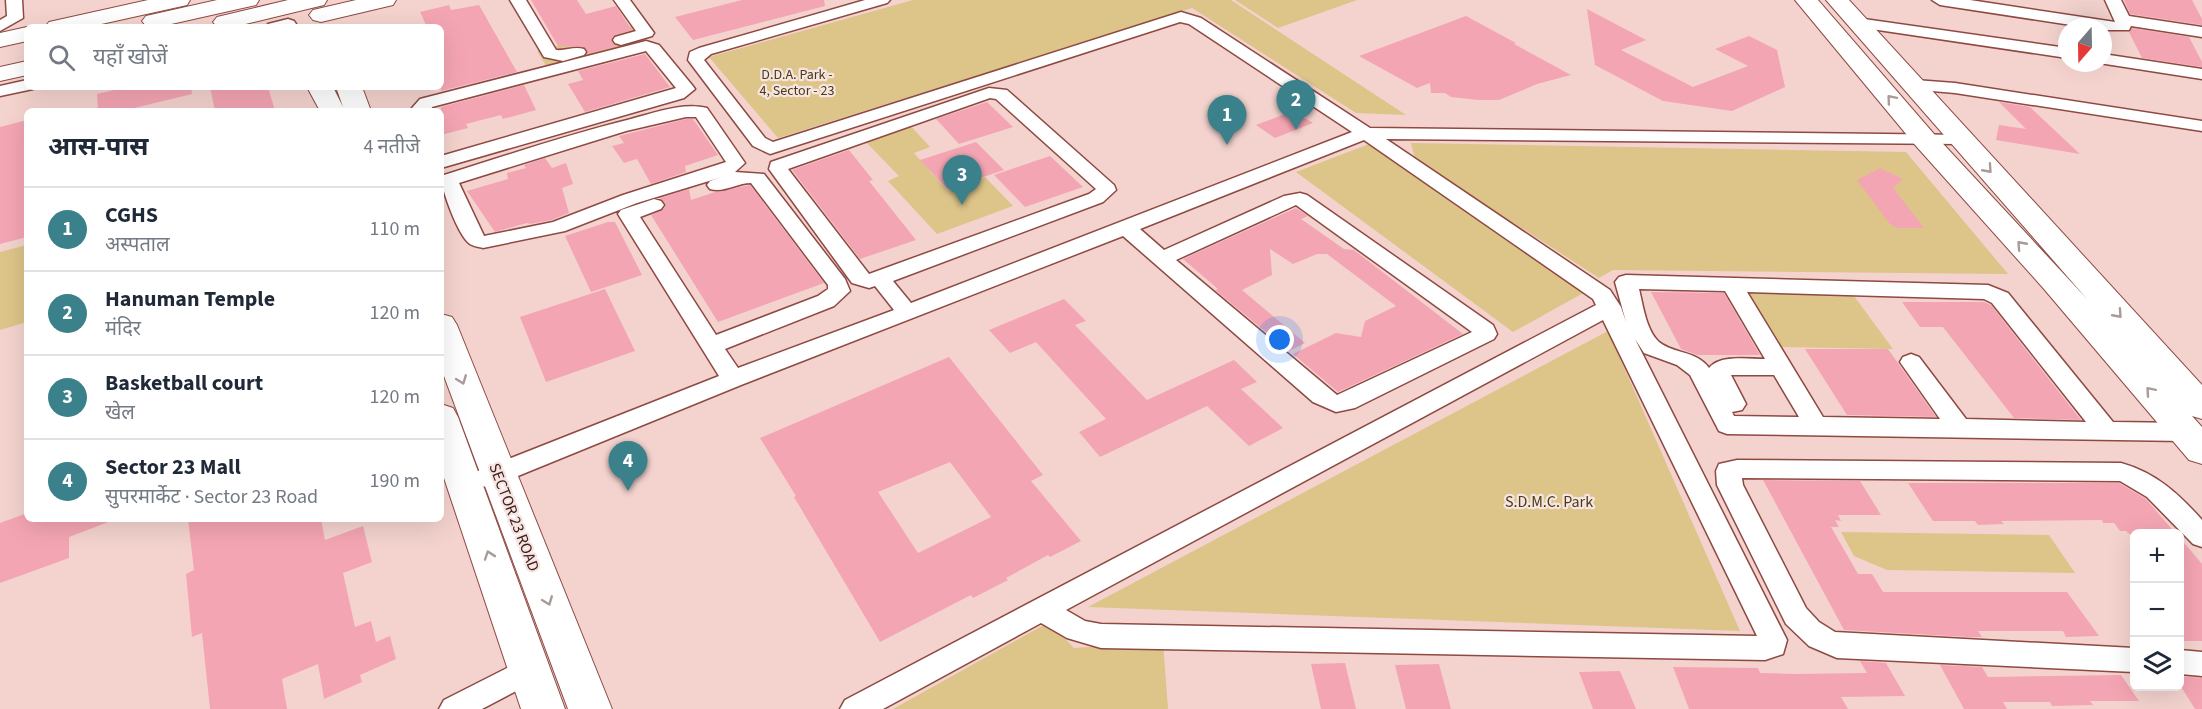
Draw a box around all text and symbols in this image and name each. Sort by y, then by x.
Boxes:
north arrow [2058,18,2112,72]
search box [24,24,444,90]
icon: search [45,41,78,74]
text: यहाँ खोजें [93,41,168,73]
park label: D.D.A. Park - 4, Sector - 23 [760,65,834,101]
pin: 2 [1276,80,1316,130]
one-way arrow [1887,95,1898,106]
pin: 1 [1208,96,1246,145]
text: आस-पास [48,128,148,165]
text: 4 नतीजे [364,133,420,161]
pin: 3 [942,156,982,205]
one-way arrow [1981,162,1992,172]
text: CGHS [105,199,158,231]
text: 1 [62,215,73,243]
text: 110 m [370,215,420,243]
text: अस्पताल [105,231,170,259]
one-way arrow [2017,241,2028,252]
text: Hanuman Temple [105,283,275,315]
text: 2 [62,299,73,327]
text: 120 m [370,299,420,327]
one-way arrow [2111,307,2122,318]
text: मंदिर [105,315,141,343]
your location [1265,325,1294,354]
text: Basketball court [105,367,263,399]
one-way arrow [455,373,467,384]
text: 3 [62,383,73,411]
text: 120 m [370,383,420,411]
one-way arrow [2146,387,2157,398]
text: खेल [105,399,135,427]
pin: 4 [608,442,648,491]
text: Sector 23 Mall [105,451,241,483]
street label: SECTOR 23 ROAD [483,460,545,575]
text: 4 [62,467,73,495]
text: 190 m [370,467,420,495]
text: सुपरमार्केट · Sector 23 Road [105,483,318,511]
park label: S.D.M.C. Park [1505,491,1593,513]
map controls [2130,529,2184,691]
button: + [2130,529,2184,583]
one-way arrow [483,550,496,560]
button: − [2130,583,2184,637]
one-way arrow [540,595,553,605]
button: layers [2130,637,2184,691]

